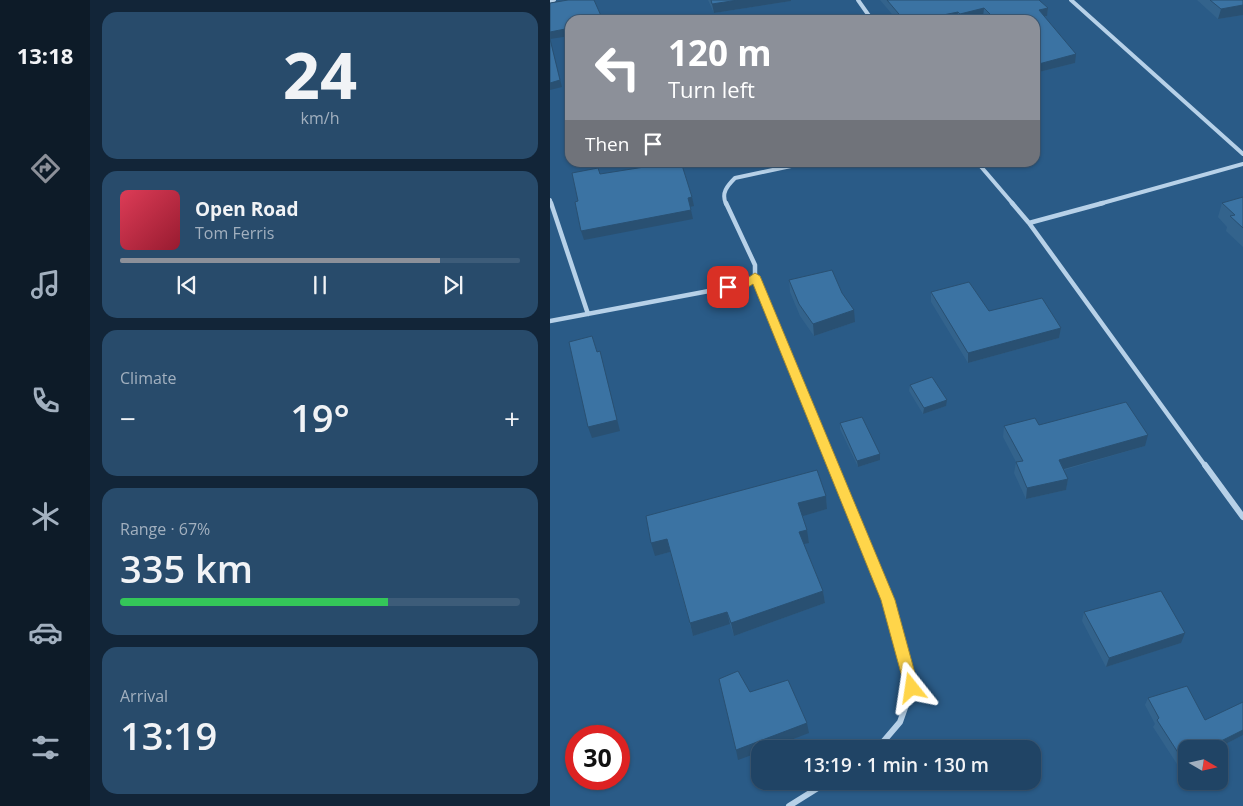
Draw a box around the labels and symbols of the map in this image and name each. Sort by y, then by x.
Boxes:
pin [707,266,749,308]
position arrow [885,661,937,713]
speed limit sign: 30 [565,725,630,790]
north arrow [1178,740,1228,790]

